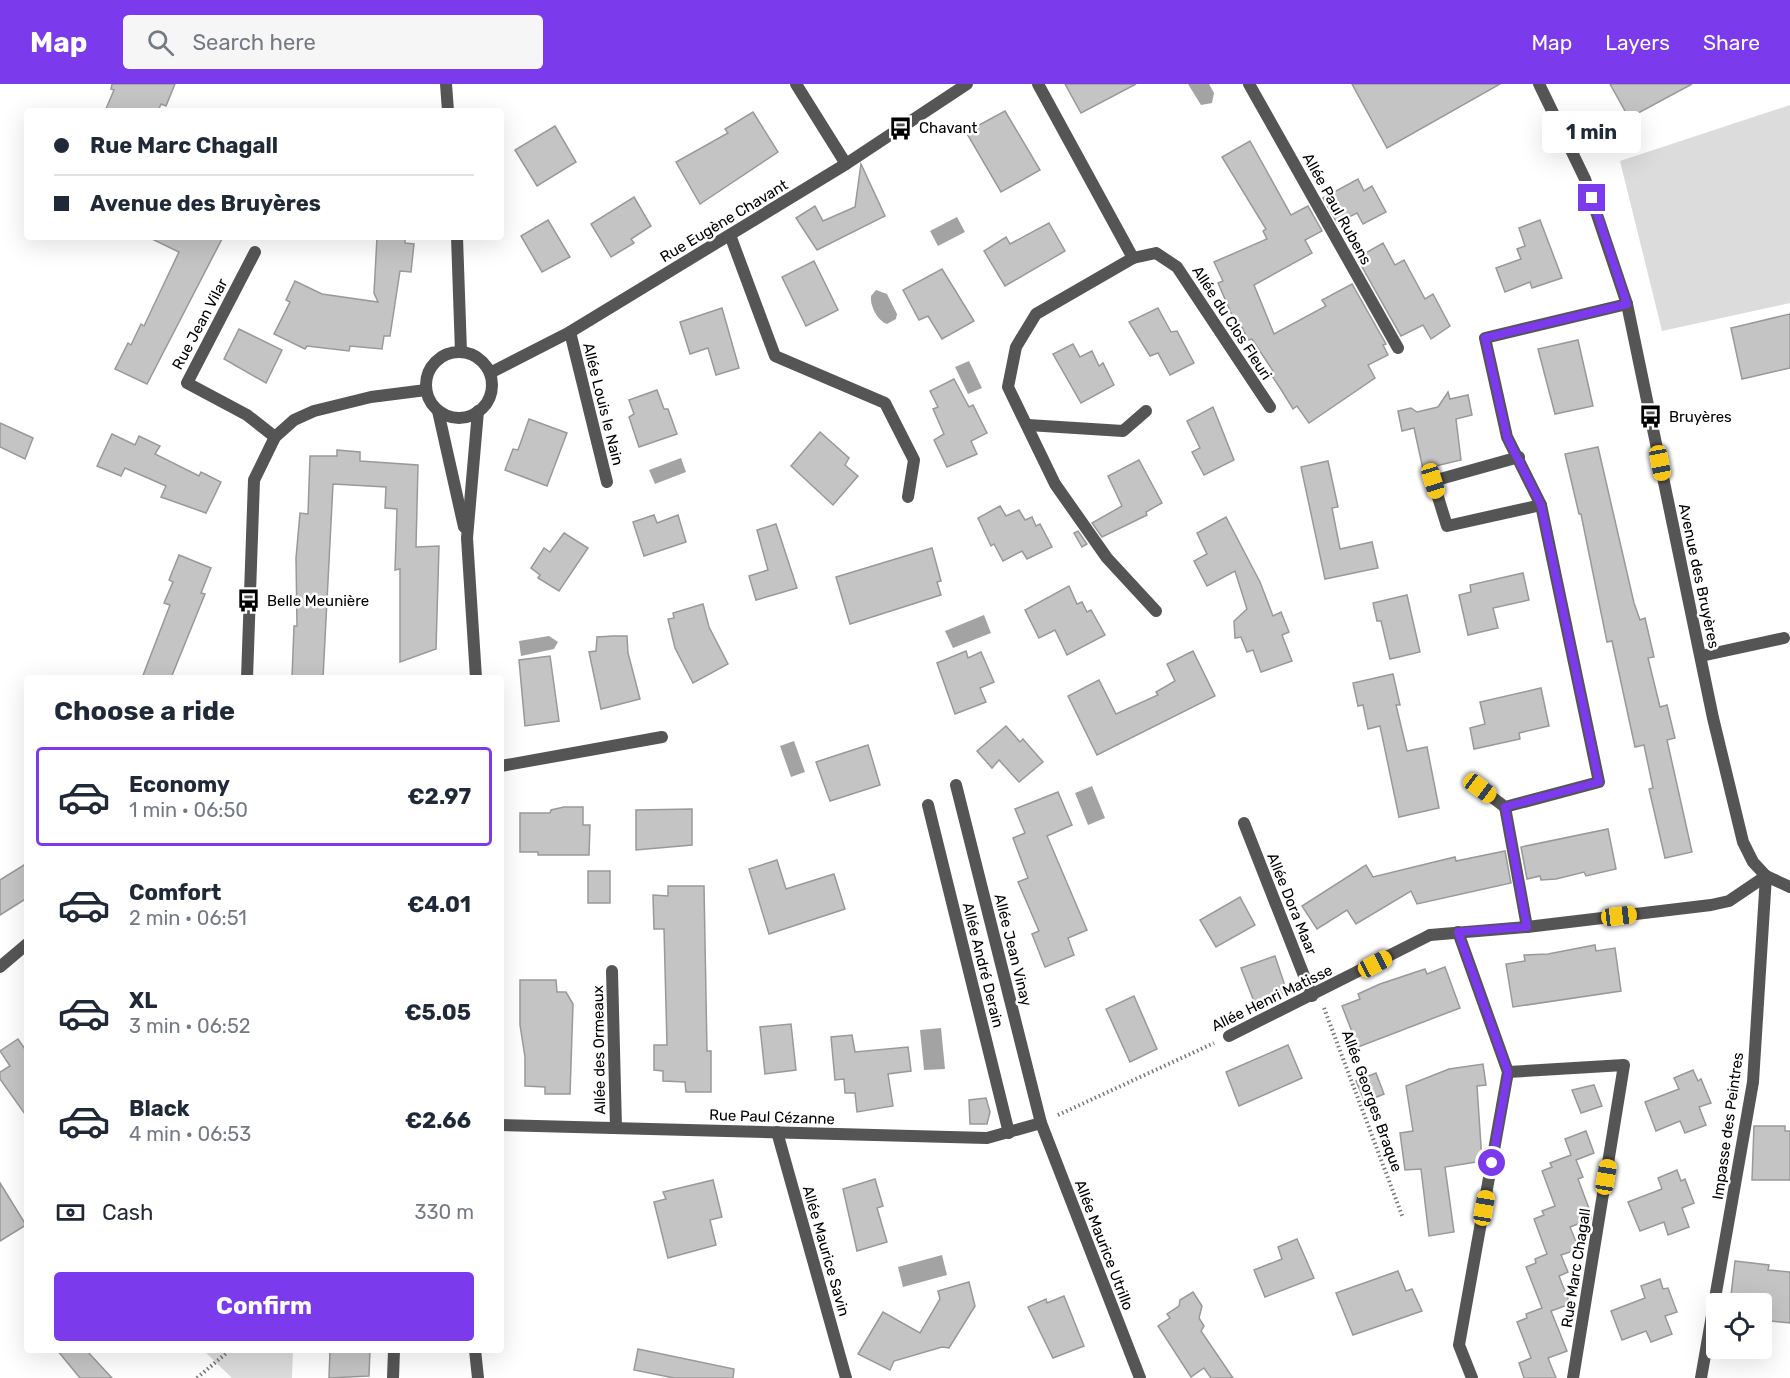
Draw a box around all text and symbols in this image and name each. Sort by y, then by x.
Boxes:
search box [123,15,543,69]
text: Map [30,26,87,59]
icon: search [144,26,177,59]
text: Search here [192,29,316,56]
text: Map [1531,30,1572,55]
text: Layers [1605,30,1670,55]
text: Share [1703,30,1760,55]
callout: 1 min [1542,111,1642,153]
bus stop icon: Chavant [888,115,914,141]
place label: Chavant [919,119,978,137]
text: 1 min [1566,120,1617,144]
text: Rue Marc Chagall [90,132,278,159]
street label: Allée Paul Rubens [1299,150,1375,268]
street label: Rue Eugène Chavant [657,176,791,266]
route end [1578,184,1605,211]
text: Avenue des Bruyères [90,190,321,217]
street label: Allée du Clos Fleuri [1188,263,1276,383]
street label: Rue Jean Vilar [168,275,232,373]
street label: Allée Louis le Nain [579,341,627,467]
bus stop icon: Bruyères [1638,404,1664,430]
place label: Bruyères [1669,408,1732,426]
car [1648,444,1672,482]
car [1419,461,1447,501]
street label: Avenue des Bruyères [1675,502,1723,650]
bus stop icon: Belle Meunière [236,588,262,614]
place label: Belle Meunière [267,592,369,610]
text: Choose a ride [54,695,235,727]
icon: car [57,770,111,824]
car [1460,770,1500,806]
text: Economy [129,771,230,798]
text: €2.97 [407,783,471,810]
text: 1 min · 06:50 [129,798,248,822]
street label: Allée Dora Maar [1263,850,1321,958]
icon: car [57,878,111,932]
text: Comfort [129,879,221,906]
text: €4.01 [407,891,471,918]
street label: Allée Jean Vinay [990,892,1036,1008]
street label: Allée André Derain [959,901,1007,1029]
car [1600,905,1638,927]
text: 2 min · 06:51 [129,906,247,930]
car [1355,948,1395,980]
street label: Allée Henri Matisse [1209,961,1335,1035]
street label: Allée des Ormeaux [589,985,609,1115]
icon: car [57,986,111,1040]
text: XL [129,987,157,1014]
text: €5.05 [404,999,471,1026]
text: 3 min · 06:52 [129,1014,251,1038]
street label: Allée Georges Braque [1338,1028,1406,1174]
street label: Impasse des Peintres [1709,1051,1747,1201]
icon: car [57,1094,111,1148]
text: Black [129,1095,190,1122]
street label: Rue Paul Cézanne [709,1106,835,1128]
text: €2.66 [405,1107,471,1134]
text: 4 min · 06:53 [129,1122,251,1146]
route start [1478,1149,1505,1176]
car [1594,1158,1618,1196]
street label: Allée Maurice Utrillo [1071,1177,1137,1313]
street label: Allée Maurice Savin [799,1184,853,1318]
car [1472,1189,1496,1227]
icon: cash [54,1196,87,1229]
text: Cash [102,1199,153,1226]
text: 330 m [415,1200,474,1224]
street label: Rue Marc Chagall [1558,1207,1594,1329]
button: Confirm [54,1272,474,1341]
map controls [1706,1293,1772,1359]
button: locate [1706,1293,1772,1359]

